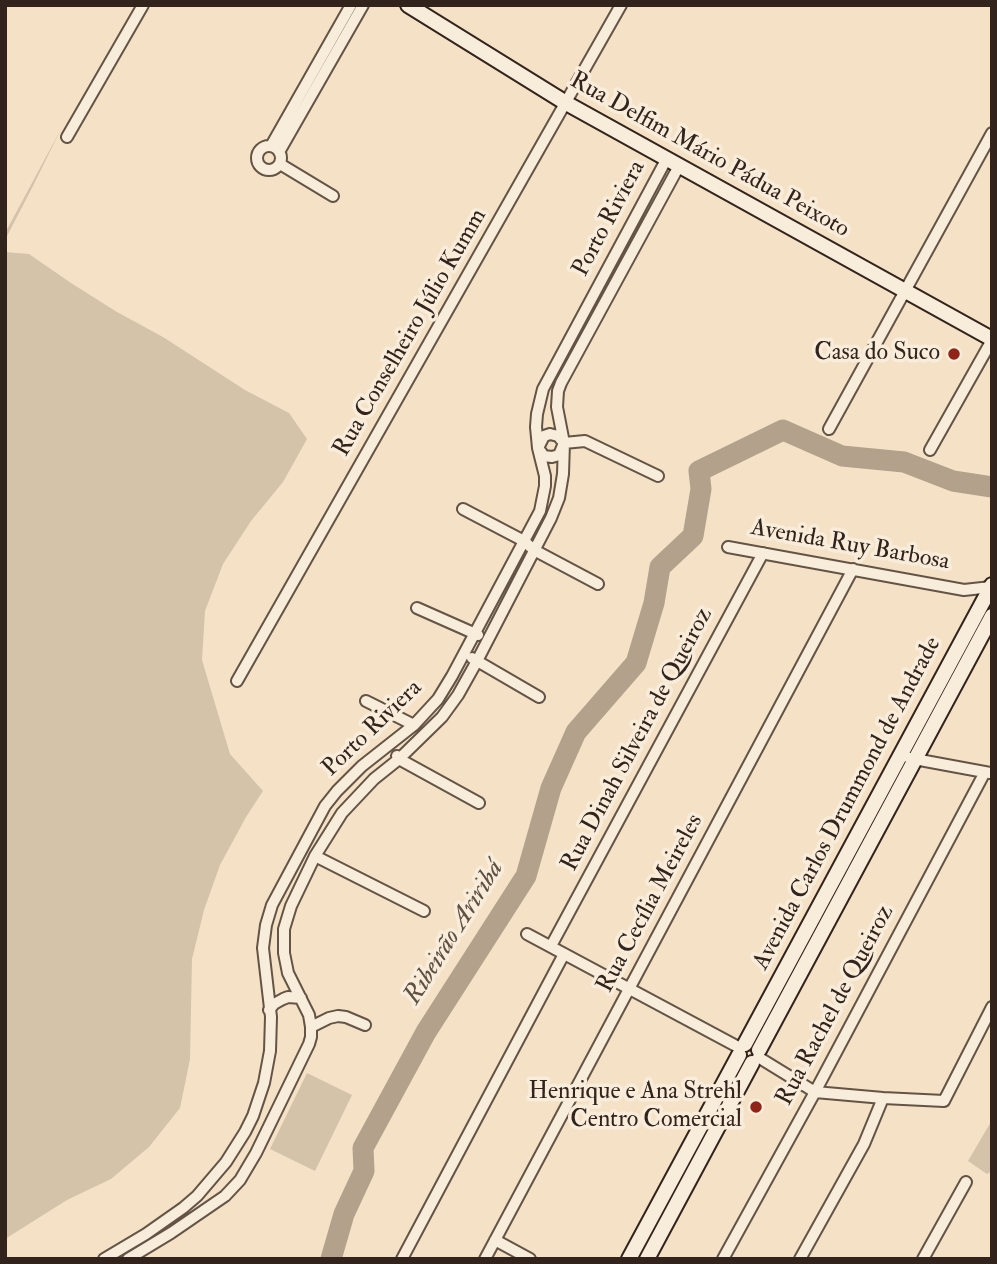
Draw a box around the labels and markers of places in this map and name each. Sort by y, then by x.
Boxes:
place label: Casa do Suco [814,340,940,368]
marker: Casa do Suco [946,346,962,362]
place label: Henrique e Ana Strehl Centro Comercial [529,1079,742,1135]
marker: Henrique e Ana Strehl Centro Comercial [748,1099,764,1115]

